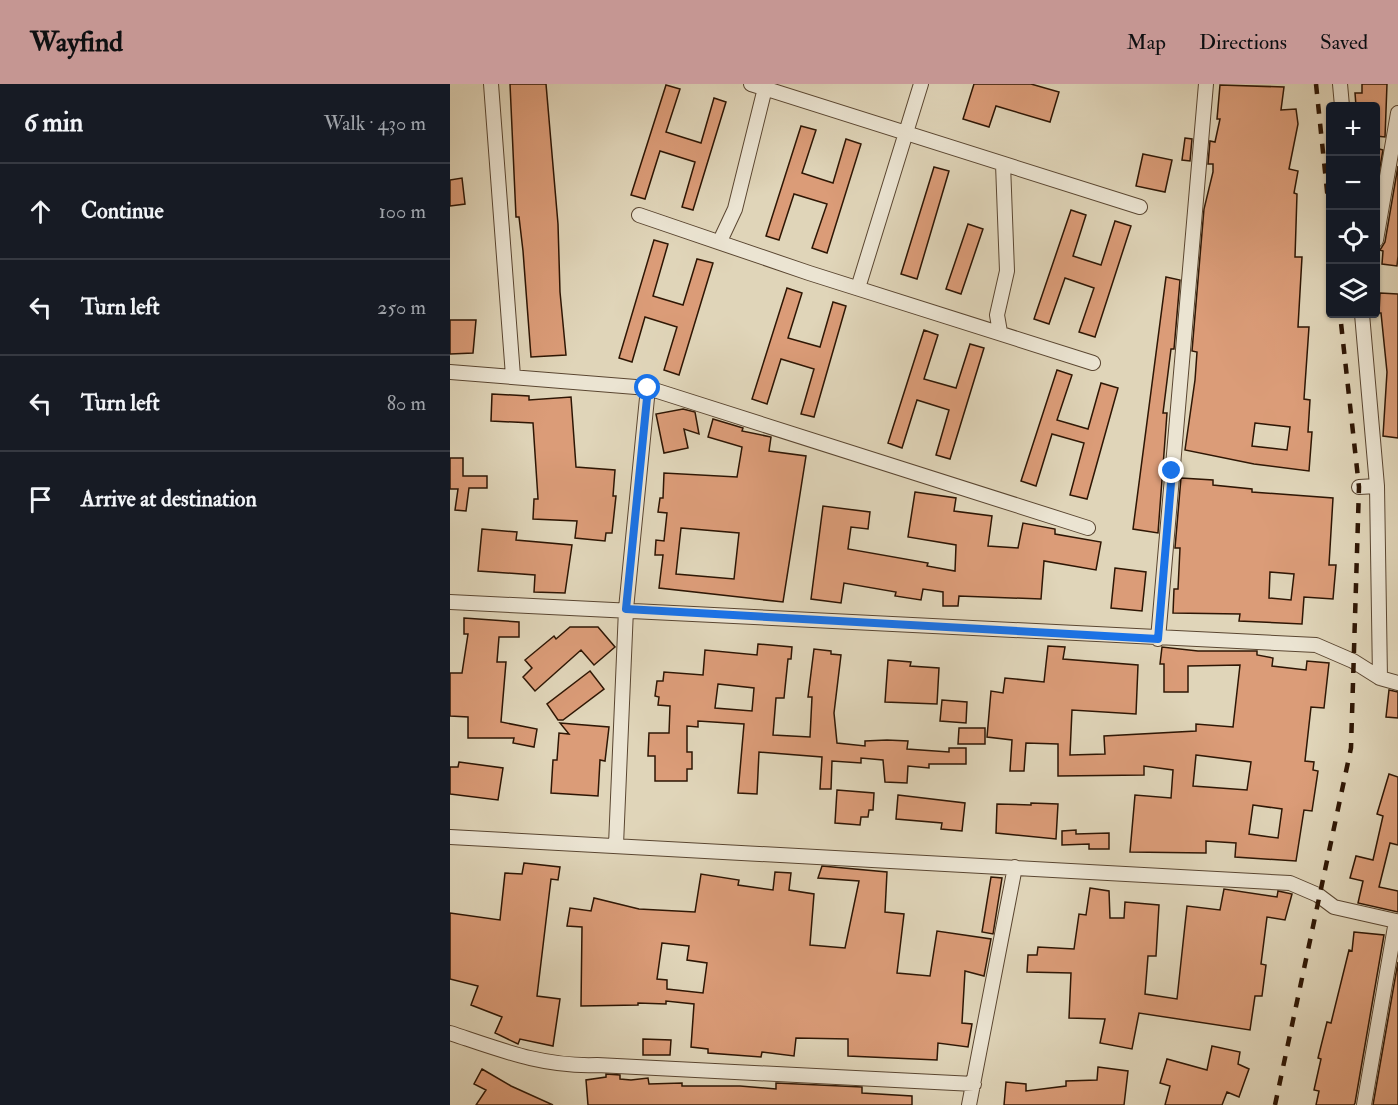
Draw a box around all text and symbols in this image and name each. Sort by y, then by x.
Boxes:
text: Wayfind [30,25,123,60]
text: Map [1126,29,1166,56]
text: Directions [1199,29,1287,56]
text: Saved [1320,29,1368,56]
map controls [1326,102,1380,318]
button: + [1326,102,1380,156]
text: 6 min [24,107,83,139]
text: Walk · 430 m [324,111,426,136]
button: − [1326,156,1380,210]
icon: ahead [24,195,57,228]
text: Continue [81,197,164,225]
text: 100 m [379,199,426,224]
button: locate [1326,210,1380,264]
button: layers [1326,264,1380,318]
icon: left [24,291,57,324]
text: Turn left [81,293,160,321]
text: 250 m [377,295,426,320]
route start [634,374,660,400]
icon: left [24,387,57,420]
text: Turn left [81,389,160,417]
text: 80 m [387,391,426,416]
route end [1158,457,1184,483]
icon: arrive [24,483,57,516]
text: Arrive at destination [81,485,257,513]

